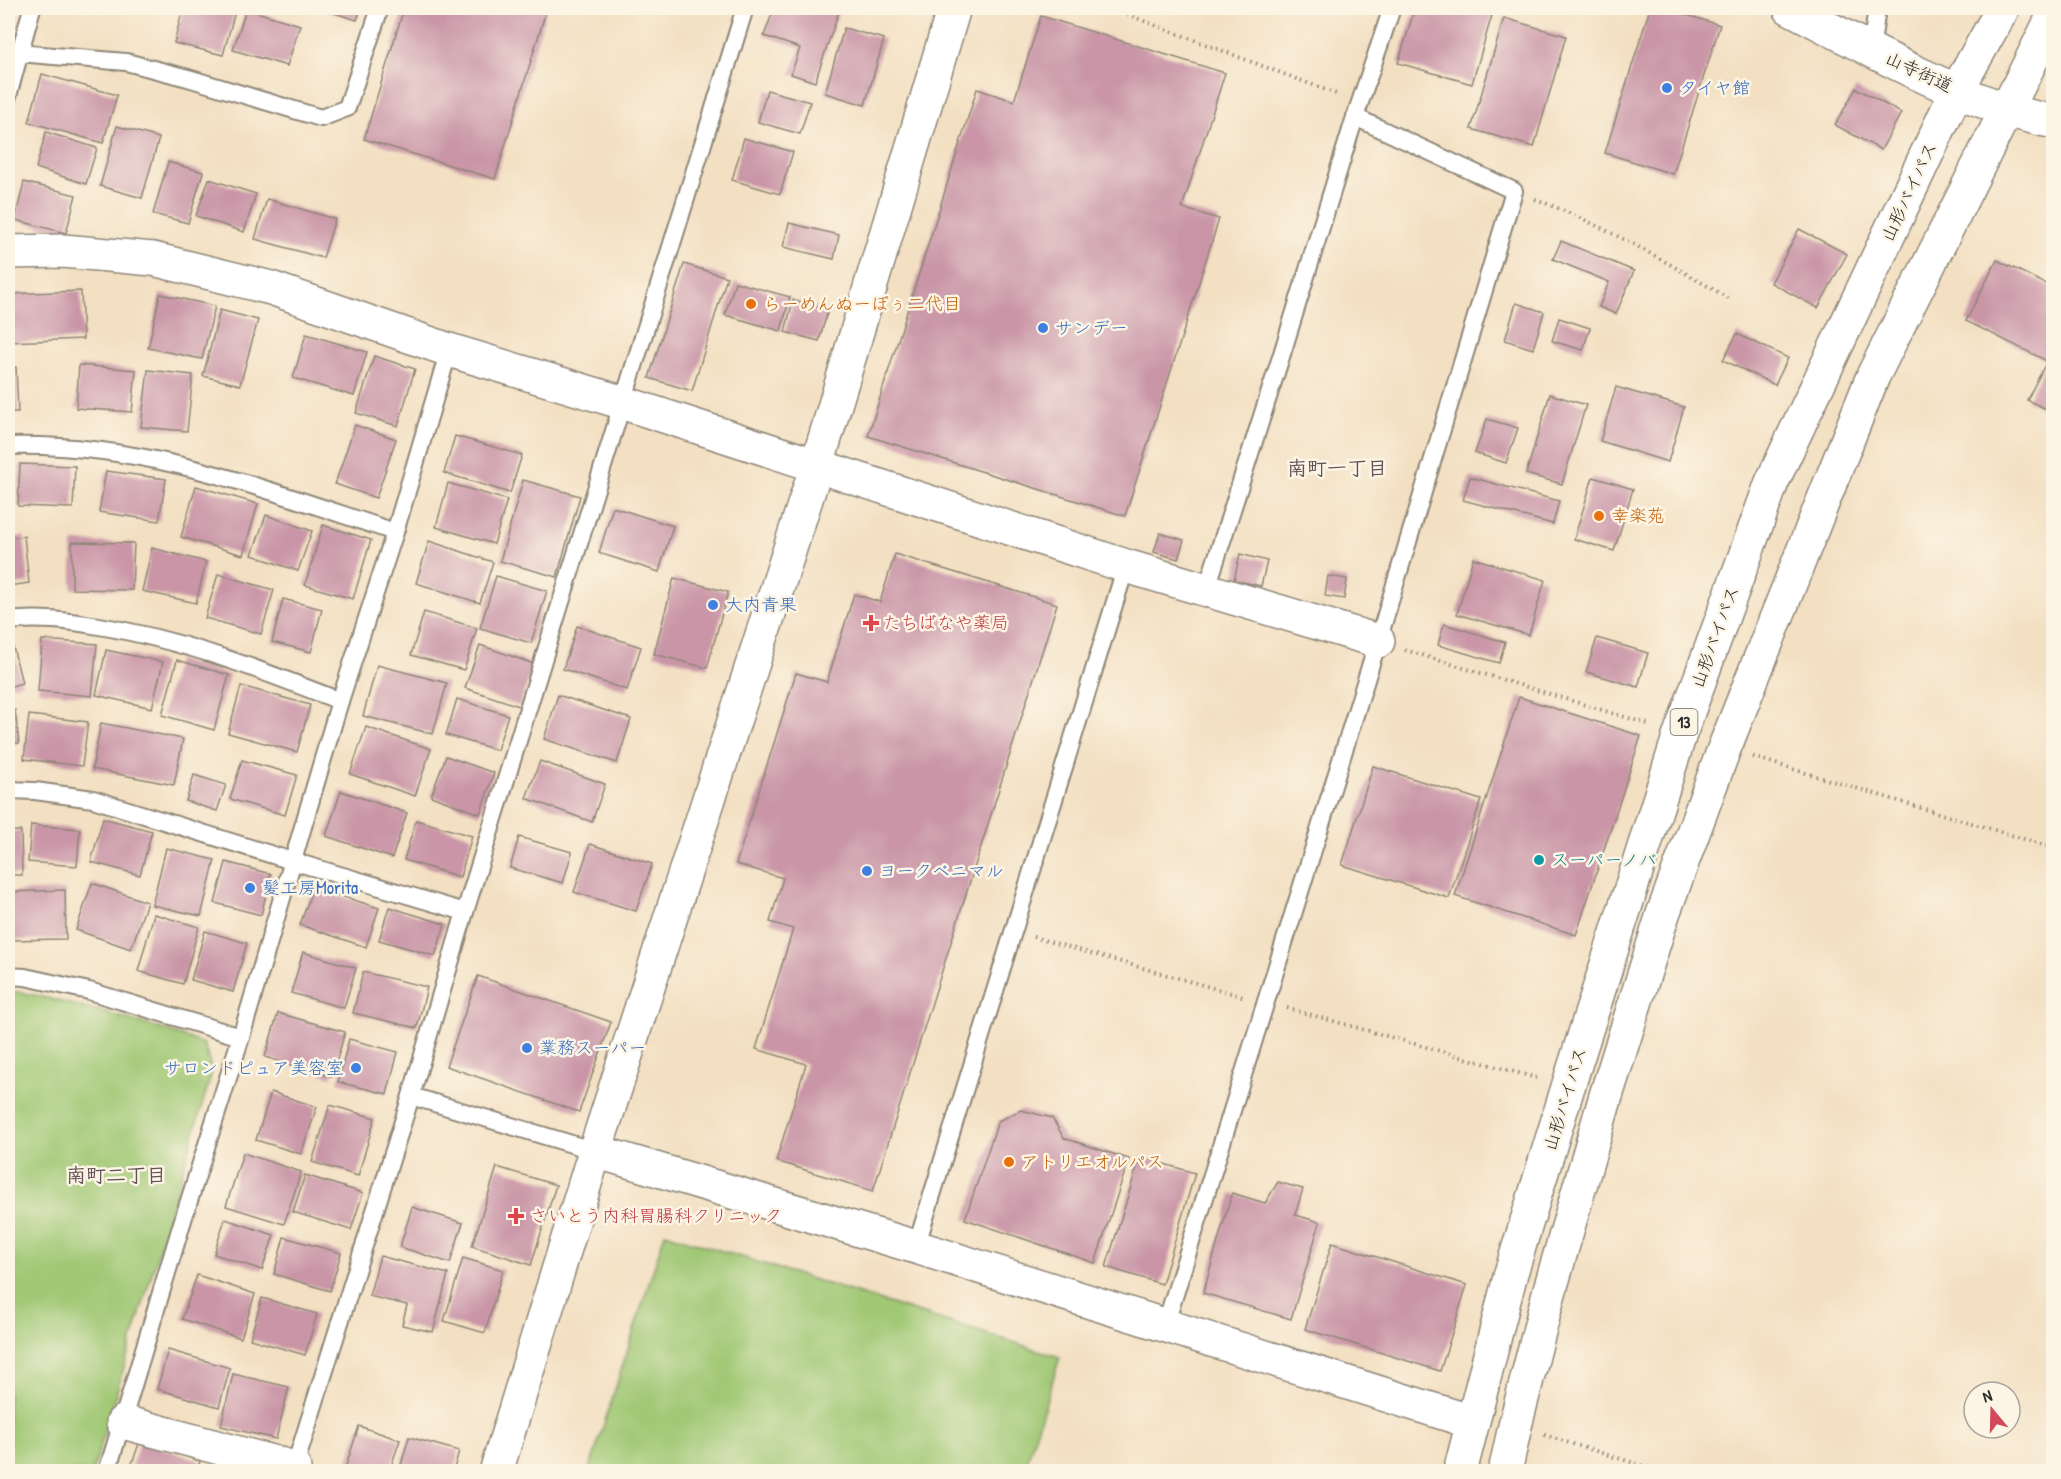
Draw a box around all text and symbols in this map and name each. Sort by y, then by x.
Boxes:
street label: 山寺街道 [1881,45,1957,98]
place label: タイヤ館 [1679,75,1750,100]
marker: タイヤ館 [1660,81,1674,95]
street label: 山形バイパス [1874,138,1943,246]
place label: らーめんぬーぼぅ二代目 [763,291,961,316]
marker: らーめんぬーぼぅ二代目 [744,297,758,311]
place label: サンデー [1055,315,1128,340]
marker: サンデー [1036,321,1050,335]
district label: 南町一丁目 [1287,454,1387,481]
place label: 幸楽苑 [1611,503,1665,528]
marker: 幸楽苑 [1592,509,1606,523]
street label: 山形バイパス [1684,582,1745,692]
place label: 大内青果 [725,592,797,617]
marker: 大内青果 [706,598,720,612]
place label: たちばなや薬局 [883,610,1009,635]
marker: たちばなや薬局 [864,616,878,630]
road number: 13 [1670,709,1698,735]
place label: スーパーノバ [1551,847,1657,872]
marker: スーパーノバ [1532,853,1546,867]
place label: ヨークベニマル [879,858,1004,883]
marker: ヨークベニマル [860,864,874,878]
place label: 髪工房Morita [262,875,358,900]
marker: 髪工房Morita [243,881,257,895]
place label: 業務スーパー [539,1035,646,1060]
marker: 業務スーパー [520,1041,534,1055]
street label: 山形バイパス [1537,1044,1592,1154]
place label: サロンドピュア美容室 [164,1055,344,1080]
marker: サロンドピュア美容室 [349,1061,363,1075]
place label: アトリエオルパス [1021,1149,1164,1174]
marker: アトリエオルパス [1002,1155,1016,1169]
district label: 南町二丁目 [66,1161,166,1188]
place label: さいとう内科胃腸科クリニック [530,1203,782,1228]
marker: さいとう内科胃腸科クリニック [507,1207,525,1225]
north arrow [1962,1380,2022,1440]
text: N [1980,1384,1995,1408]

